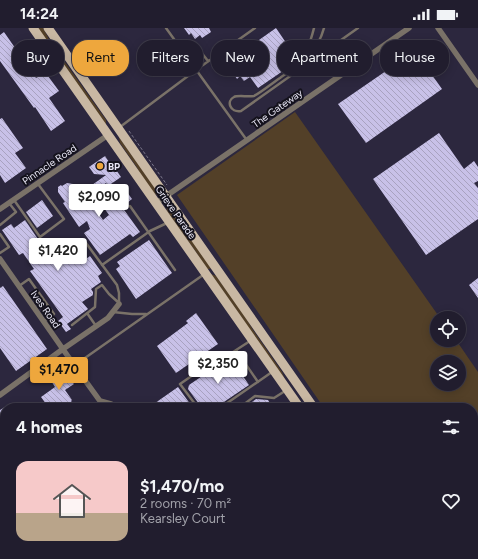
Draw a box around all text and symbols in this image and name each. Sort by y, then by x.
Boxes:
text: 14:24 [20,5,59,23]
chip: Buy [12,40,64,76]
chip: Rent [72,40,129,76]
chip: Filters [137,40,203,76]
chip: New [211,40,269,76]
chip: Apartment [277,40,372,76]
chip: House [380,40,449,76]
street label: The Gateway [249,86,306,131]
street label: Pinnacle Road [20,141,79,187]
place label: BP [108,160,120,173]
marker: BP [95,161,105,171]
street label: Grieve Parade [152,183,199,242]
pin: $2,090 [66,184,132,218]
text: $2,090 [78,189,120,204]
pin: $1,420 [25,238,91,272]
text: $1,420 [38,243,78,258]
street label: Ives Road [28,288,63,331]
map controls [430,311,466,391]
button: locate [430,311,466,347]
pin: $2,350 [185,351,251,385]
button: layers [430,355,466,391]
text: $2,350 [197,356,239,371]
pin: $1,470 [26,357,92,391]
text: $1,470 [39,362,79,377]
icon: filters [440,416,462,438]
text: 4 homes [16,417,83,437]
text: $1,470/mo [140,476,224,496]
icon: home [48,477,96,525]
icon: heart [440,490,462,512]
text: 2 rooms · 70 m² [140,496,231,511]
text: Kearsley Court [140,511,225,526]

